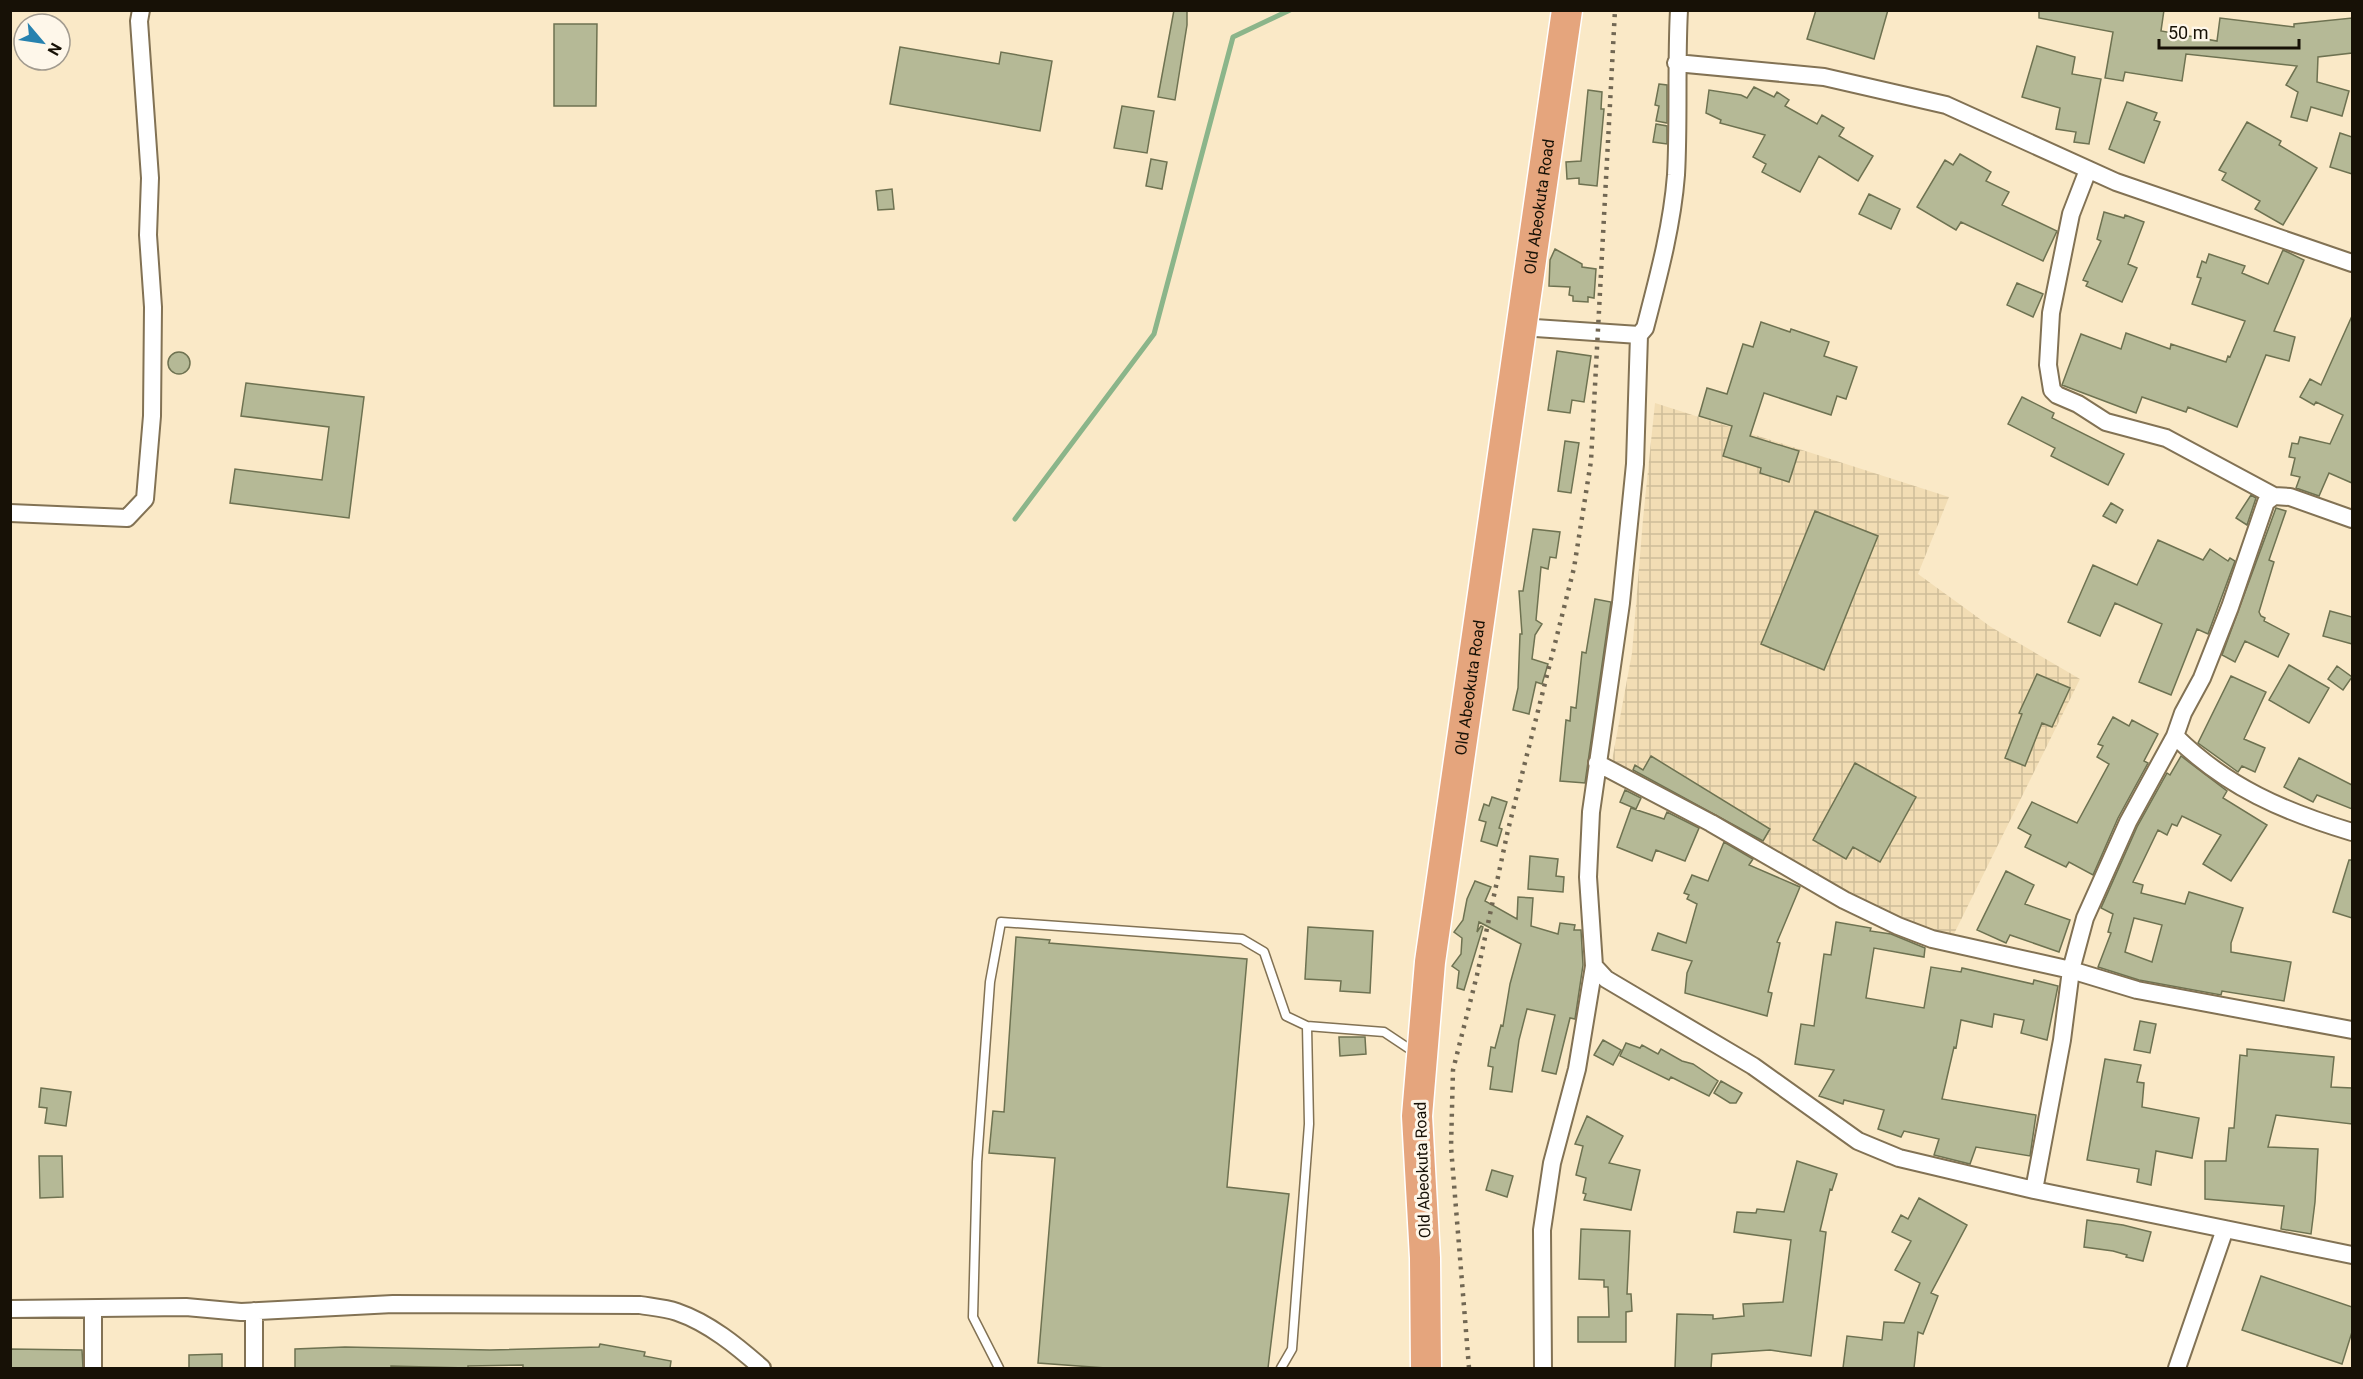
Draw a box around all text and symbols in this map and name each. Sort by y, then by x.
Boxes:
north arrow [12,12,72,72]
scale bar [2159,12,2298,50]
text: 50 m [2168,22,2208,43]
text: N [44,39,66,59]
street label: Old Abeokuta Road [1520,138,1558,276]
street label: Old Abeokuta Road [1451,619,1489,757]
street label: Old Abeokuta Road [1411,1101,1434,1239]

